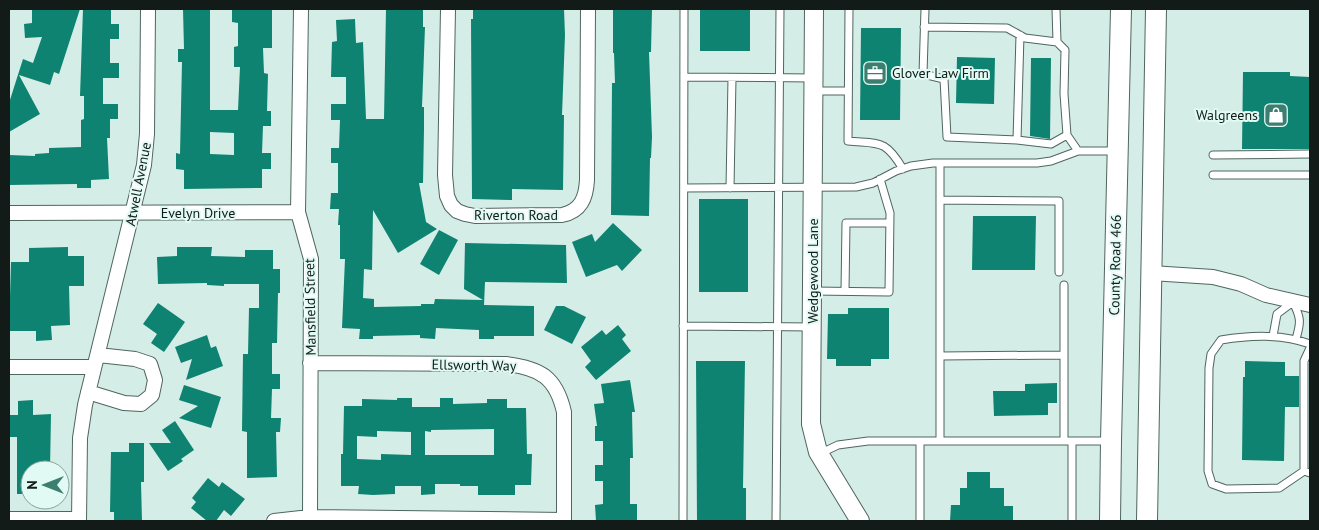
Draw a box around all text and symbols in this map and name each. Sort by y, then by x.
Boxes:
office icon: Glover Law Firm [862,60,888,86]
place label: Glover Law Firm [892,64,989,82]
shop icon: Walgreens [1263,102,1289,128]
place label: Walgreens [1196,106,1258,124]
street label: Atwell Avenue [121,140,155,228]
street label: Evelyn Drive [161,204,235,222]
street label: Riverton Road [474,206,558,224]
street label: County Road 466 [1105,214,1125,316]
street label: Wedgewood Lane [804,218,822,324]
street label: Mansfield Street [300,258,320,356]
street label: Ellsworth Way [431,355,517,375]
north arrow [20,460,70,510]
text: N [23,480,41,490]

